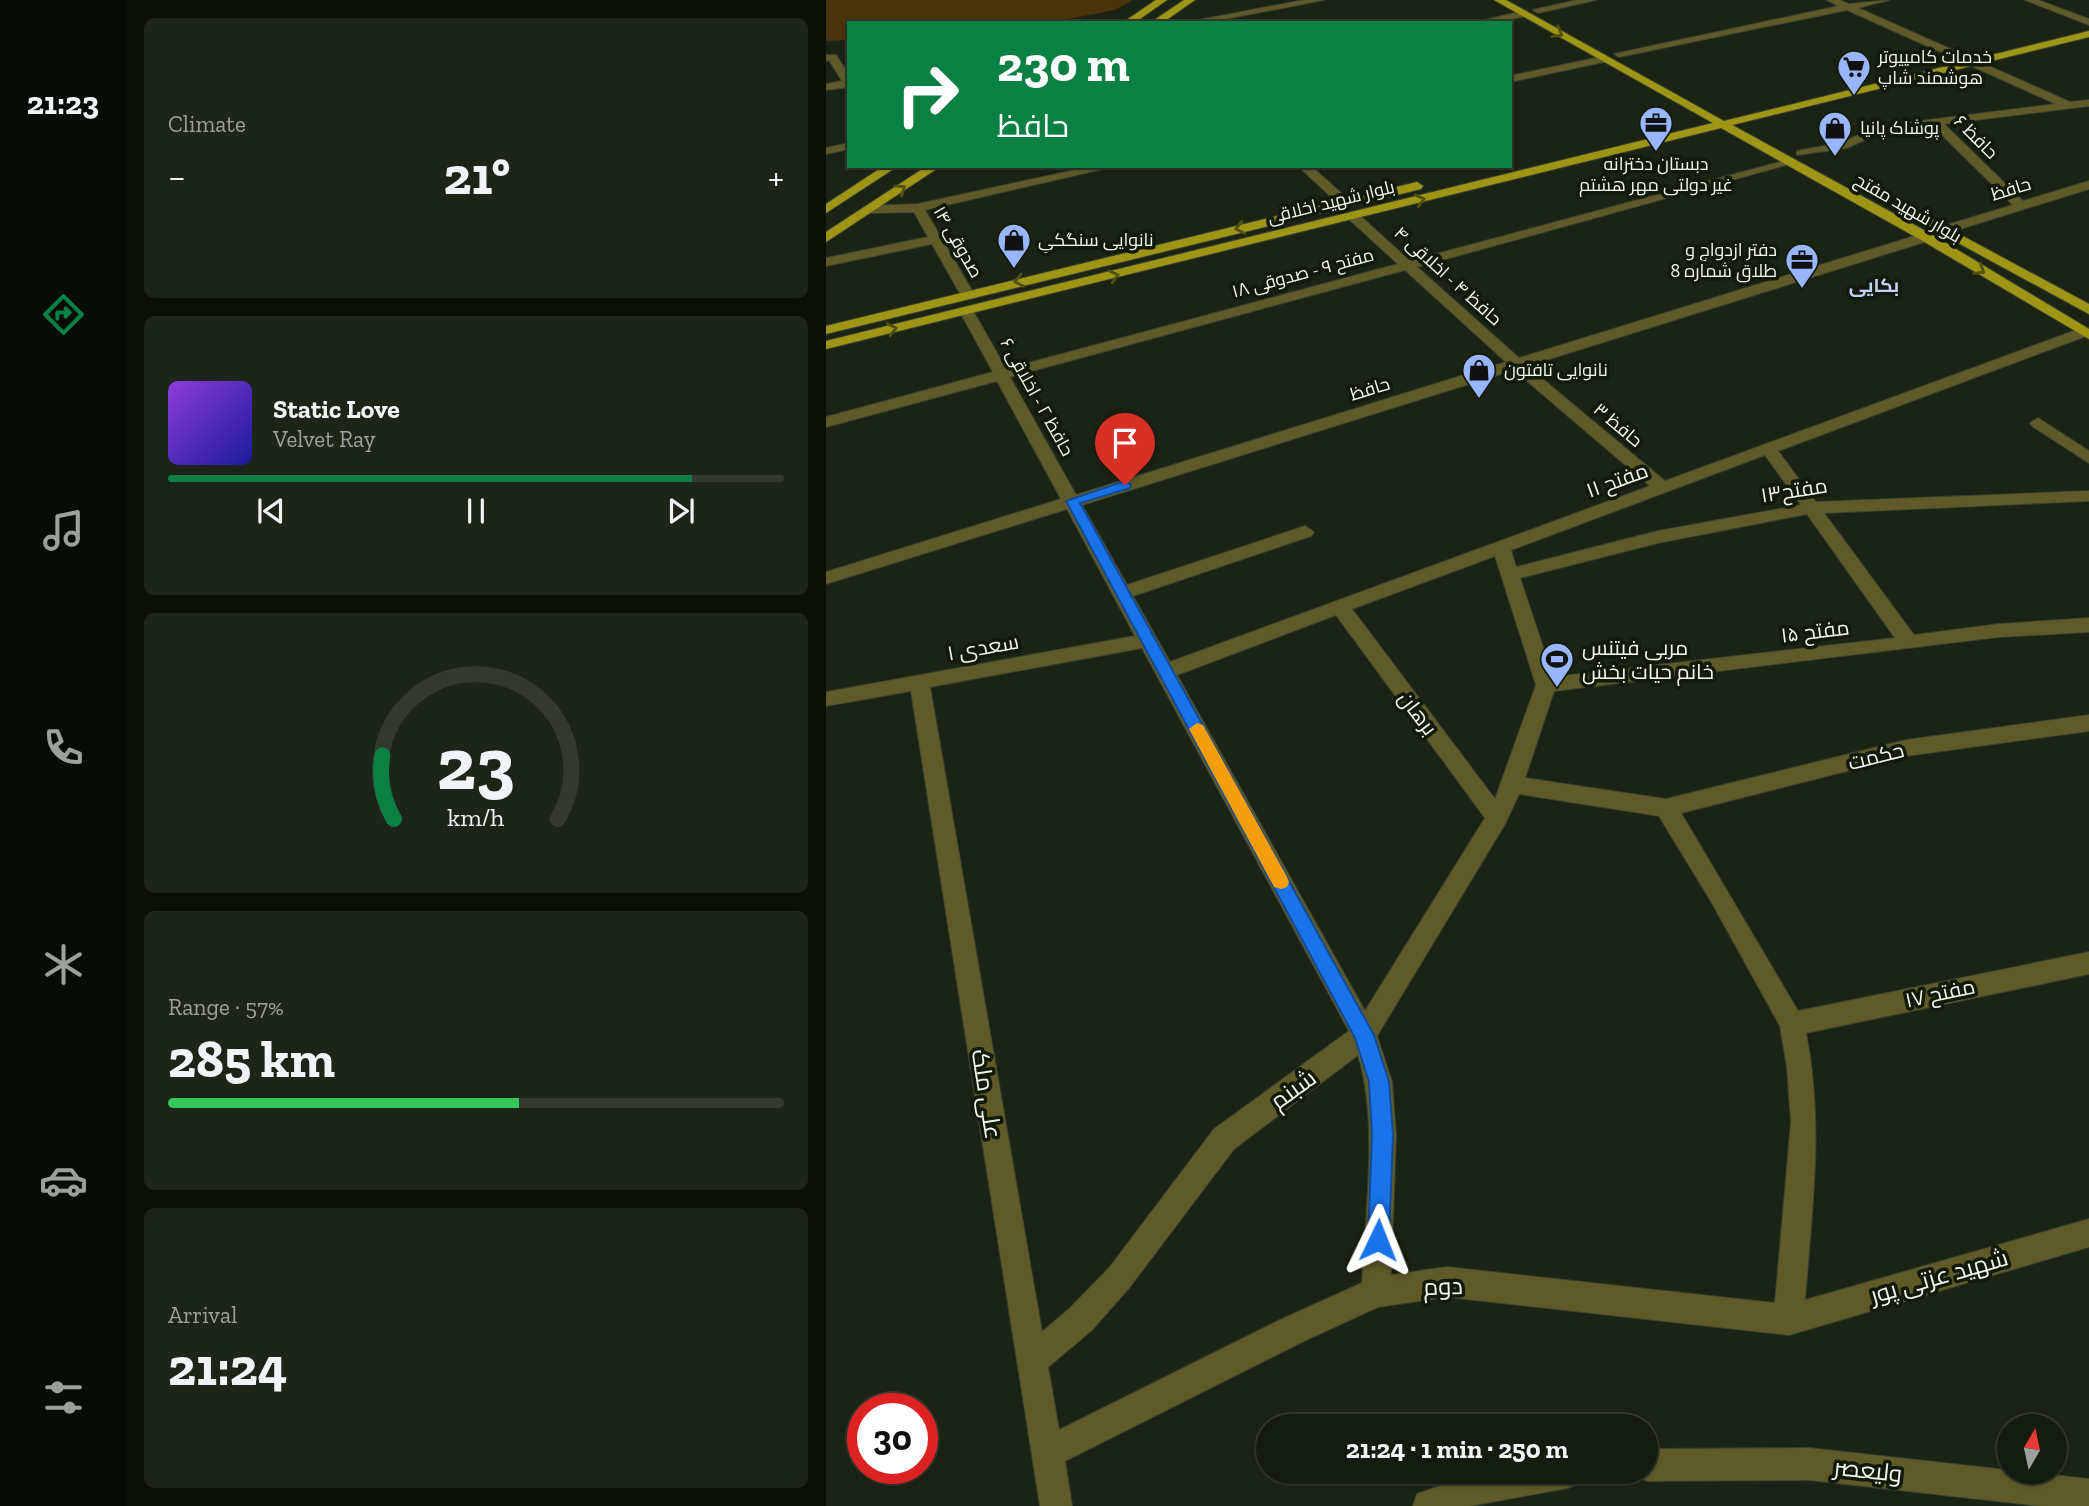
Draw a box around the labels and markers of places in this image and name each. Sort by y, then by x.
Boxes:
place label: خدمات کامپیوتر هوشمند شاپ [1877,46,1992,90]
supermarket icon: خدمات کامپیوتر هوشمند شاپ [1835,48,1873,97]
office icon: دبستان دخترانه غیر دولتی مهر هشتم [1637,104,1675,153]
shop icon: پوشاک پانیا [1816,109,1854,158]
place label: پوشاک پانیا [1860,117,1939,140]
place label: دبستان دخترانه غیر دولتی مهر هشتم [1579,153,1733,197]
shop icon: نانوایی سنگکیِ [995,221,1033,270]
place label: نانوایی سنگکیِ [1038,229,1154,253]
place label: دفتر ازدواج و طلاق شماره 8 [1671,239,1777,283]
office icon: دفتر ازدواج و طلاق شماره 8 [1783,241,1821,290]
shop icon: نانوایی تافتون [1460,351,1498,400]
place label: نانوایی تافتون [1504,359,1608,381]
pin [1095,413,1155,485]
place label: مربی فیتنس خانم حیات بخش [1582,635,1714,686]
sports icon: مربی فیتنس خانم حیات بخش [1538,640,1576,689]

